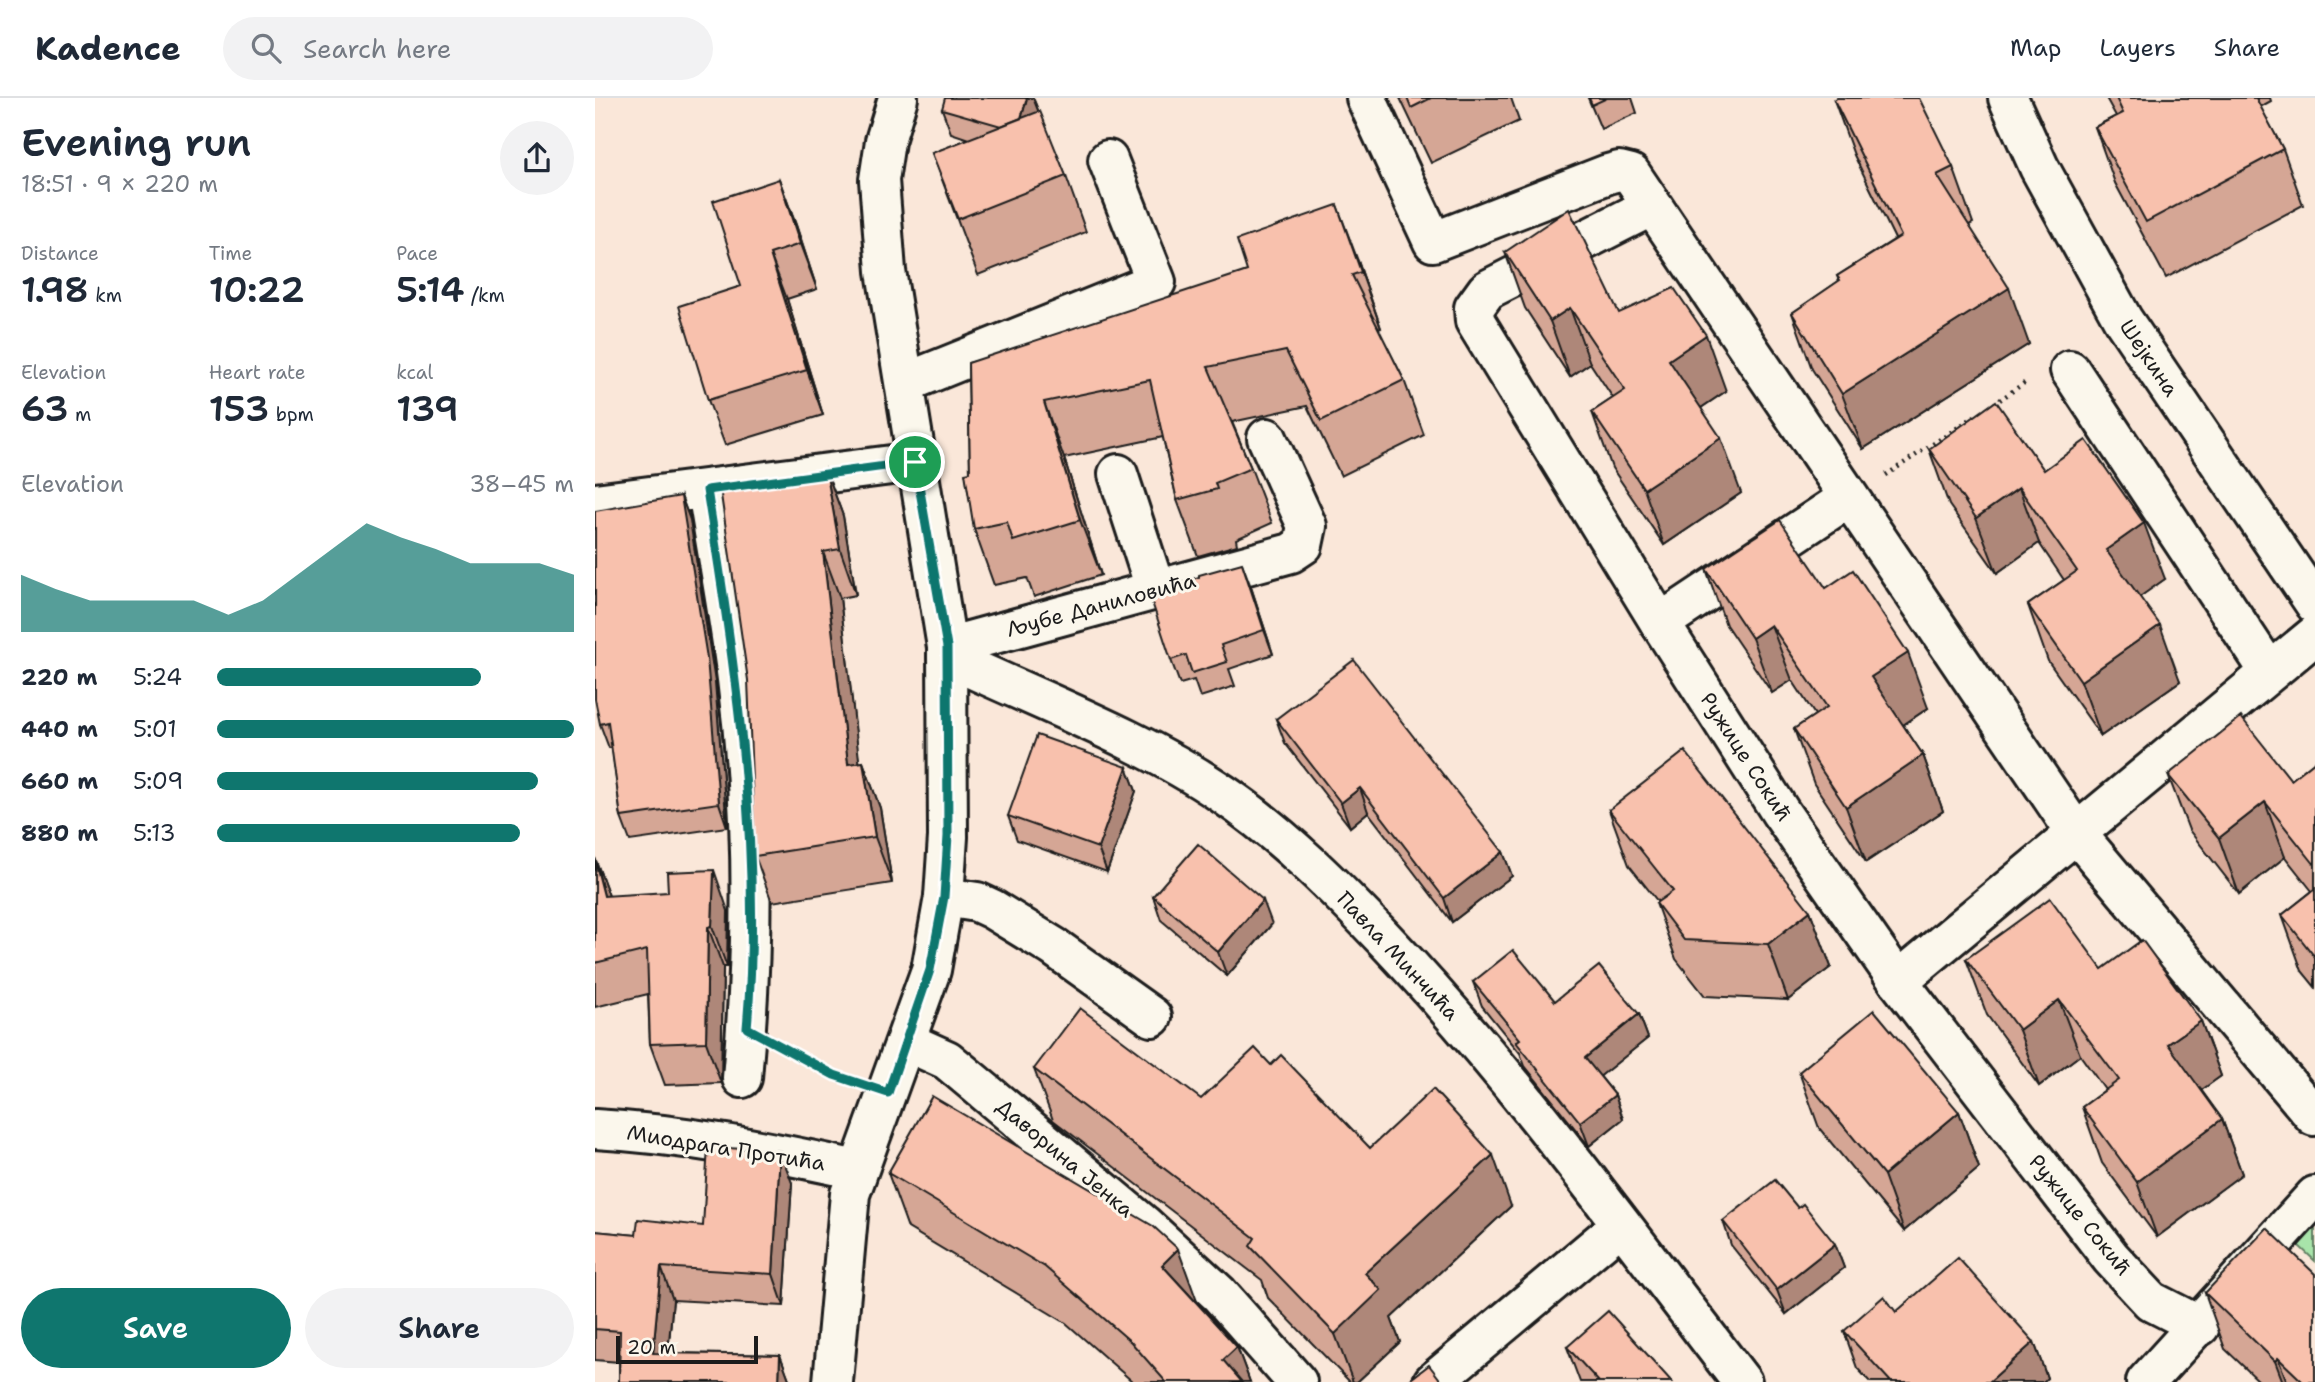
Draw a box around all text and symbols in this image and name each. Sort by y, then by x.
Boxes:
search box [223,17,713,80]
text: Kadence [35,26,181,71]
icon: search [247,29,285,67]
text: Search here [303,31,451,66]
text: Map [2010,32,2061,64]
text: Layers [2099,32,2176,64]
text: Share [2214,32,2280,64]
text: Evening run [21,117,251,168]
button: share [500,121,574,195]
text: 18:51 · 9 × 220 m [21,169,218,199]
text: Distance [21,241,99,266]
text: Time [209,241,252,266]
text: Pace [396,241,438,266]
text: 1.98 [21,266,89,313]
text: 10:22 [209,266,305,313]
text: 5:14 [396,266,464,313]
text: km [89,283,122,308]
text: /km [464,283,505,308]
street label: Шејкина [2113,314,2185,402]
text: Elevation [21,360,106,385]
text: Heart rate [209,360,305,385]
text: kcal [396,360,433,385]
text: 63 [21,385,69,432]
text: 153 [209,385,269,432]
text: 139 [396,385,458,432]
text: m [69,402,91,427]
text: bpm [269,402,314,427]
pin [885,432,945,492]
icon: arrive [896,443,934,481]
text: Elevation [21,469,124,499]
text: 38–45 m [469,469,574,499]
street label: Љубе Даниловића [1003,566,1199,644]
text: 220 m [21,662,97,692]
text: 5:24 [133,662,182,692]
street label: Ружице Сокић [1694,687,1798,827]
text: 440 m [21,714,98,744]
text: 5:01 [133,714,177,744]
text: 660 m [21,766,98,796]
text: 5:09 [133,766,183,796]
text: 880 m [21,818,98,848]
text: 5:13 [133,818,176,848]
street label: Павла Минчића [1331,885,1465,1027]
street label: Даворина Јенка [990,1092,1140,1224]
street label: Миодрага Протића [625,1119,827,1177]
street label: Ружице Сокић [2022,1149,2138,1281]
button: Save [21,1288,291,1368]
button: Share [305,1288,574,1368]
scale bar [616,1333,758,1365]
text: 20 m [627,1335,676,1360]

